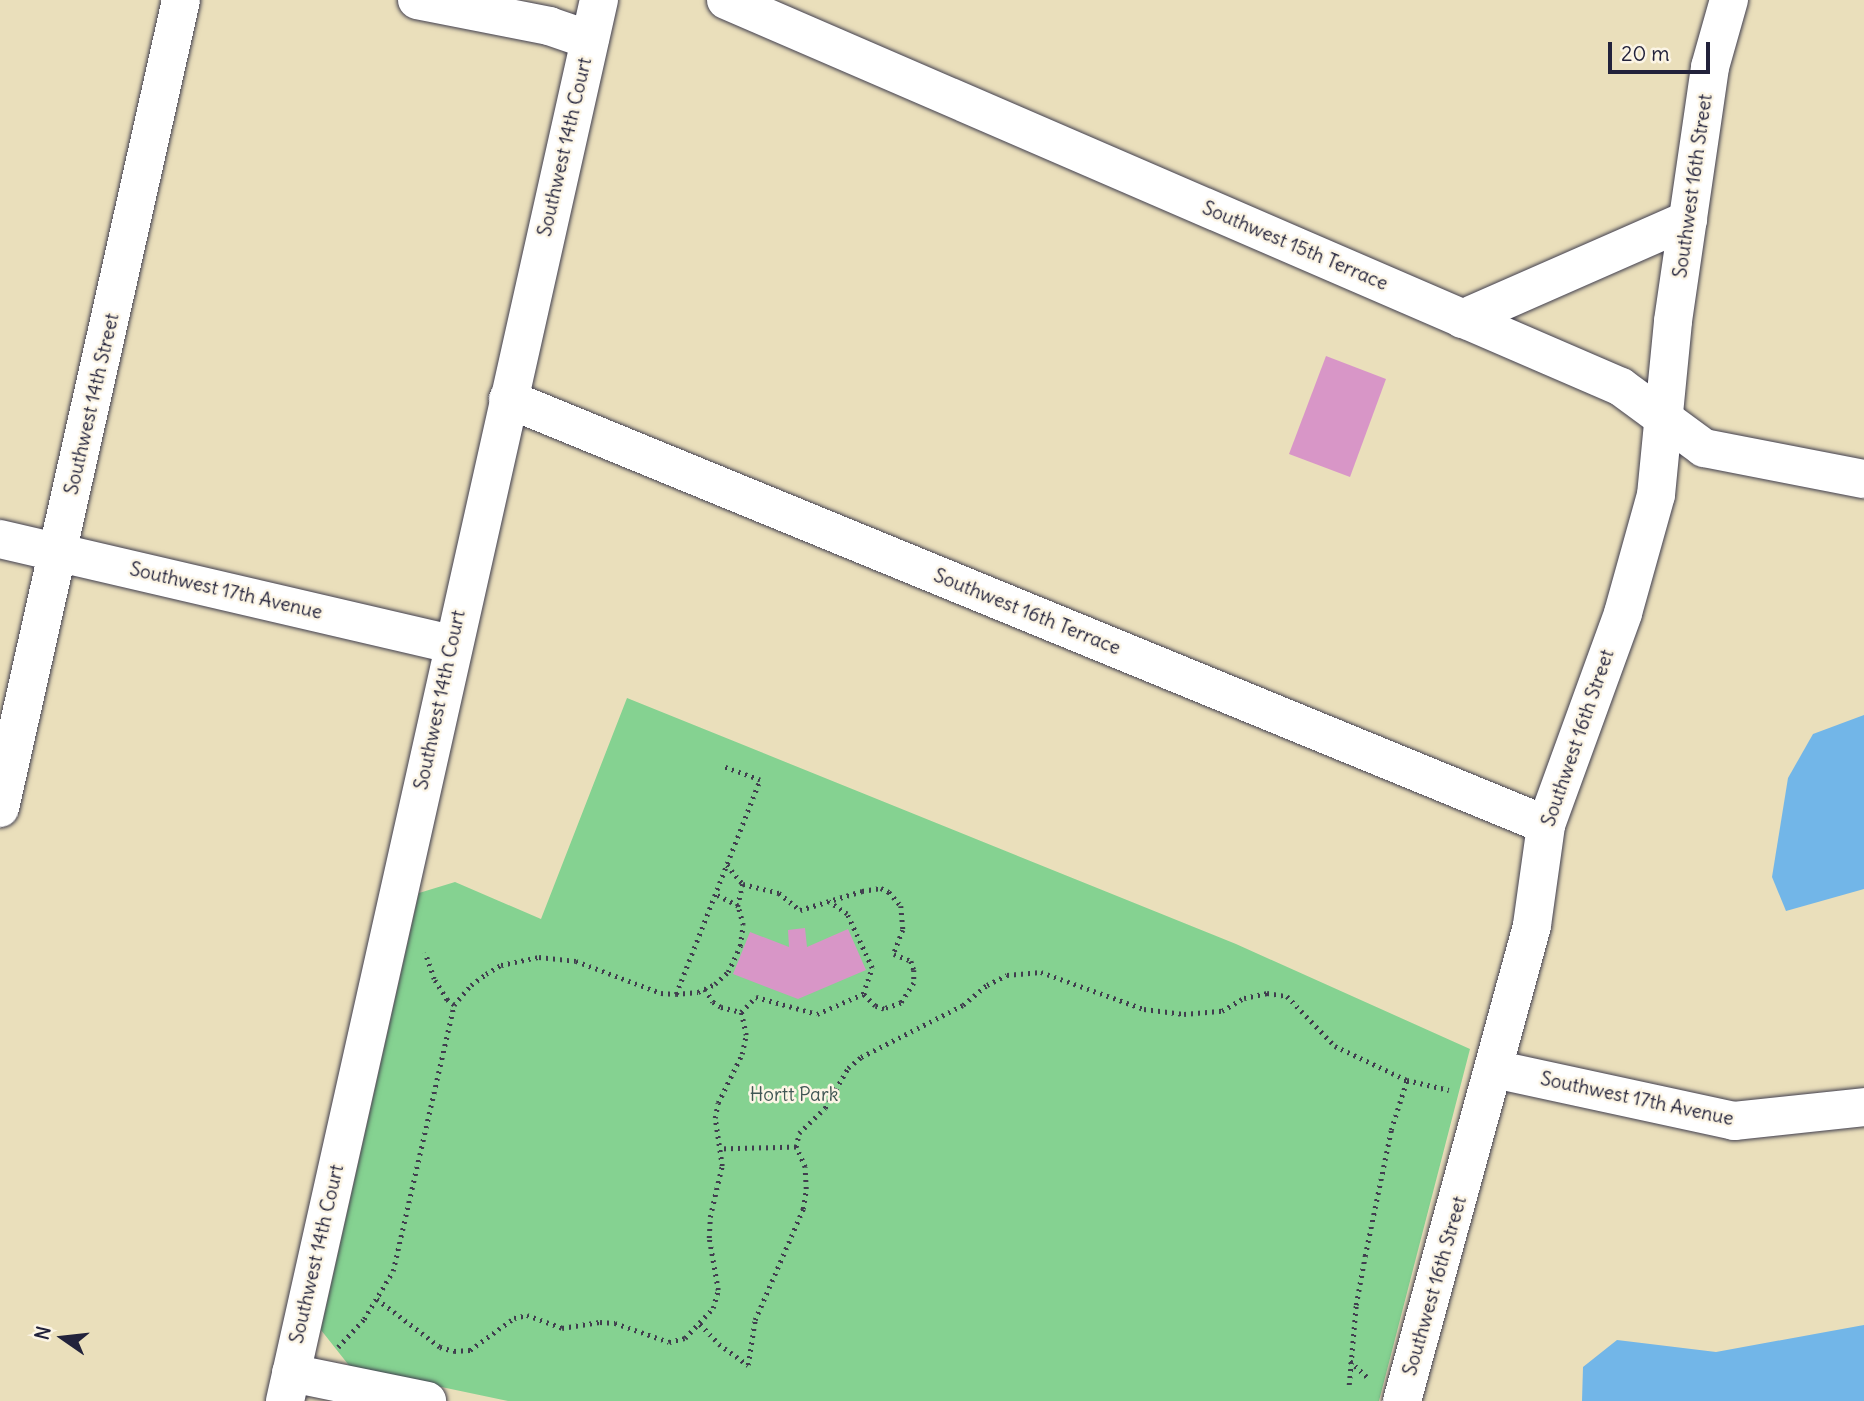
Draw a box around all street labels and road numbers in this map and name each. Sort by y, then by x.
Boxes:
street label: Southwest 14th Court [533,55,597,239]
street label: Southwest 16th Street [1669,93,1717,279]
street label: Southwest 15th Terrace [1199,197,1391,295]
street label: Southwest 14th Street [60,311,124,497]
street label: Southwest 17th Avenue [128,558,324,624]
street label: Southwest 16th Terrace [930,564,1124,660]
street label: Southwest 14th Court [410,608,470,792]
street label: Southwest 16th Street [1537,647,1619,829]
street label: Southwest 17th Avenue [1538,1067,1736,1131]
street label: Southwest 14th Court [285,1162,349,1346]
street label: Southwest 16th Street [1398,1194,1472,1378]

